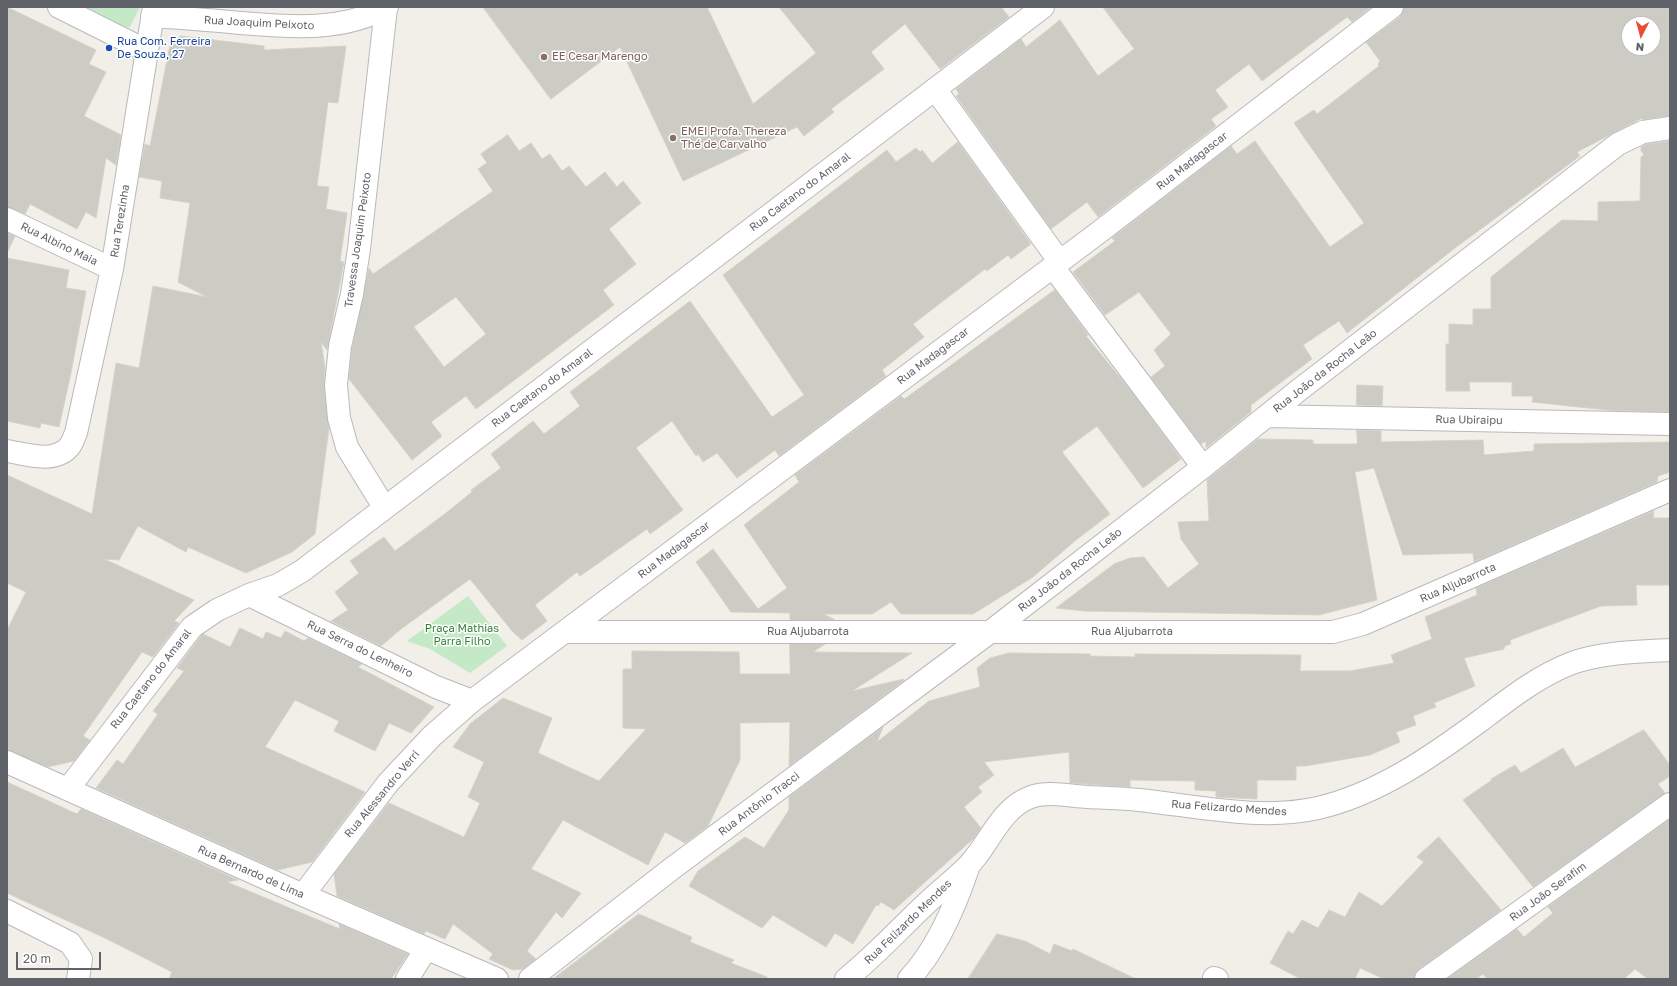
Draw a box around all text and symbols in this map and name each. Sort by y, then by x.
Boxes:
street label: Rua Joaquim Peixoto [203,14,315,32]
north arrow [1621,16,1661,56]
place label: Rua Com. Ferreira De Souza, 27 [117,35,211,61]
text: N [1635,41,1645,54]
marker: Rua Com. Ferreira De Souza, 27 [104,43,114,53]
place label: EE Cesar Marengo [552,50,647,64]
marker: EE Cesar Marengo [539,52,549,62]
place label: EMEI Profa. Thereza Thé de Carvalho [681,125,786,151]
street label: Rua Madagascar [1154,129,1230,193]
marker: EMEI Profa. Thereza Thé de Carvalho [668,133,678,143]
street label: Rua Caetano do Amaral [747,150,853,234]
street label: Travessa Joaquim Peixoto [342,171,374,309]
street label: Rua Terezinha [108,183,132,259]
street label: Rua Albino Maia [18,220,100,268]
street label: Rua Madagascar [894,325,972,387]
street label: Rua João da Rocha Leão [1271,326,1379,416]
street label: Rua Caetano do Amaral [489,346,595,430]
street label: Rua Ubiraipu [1435,413,1503,427]
street label: Rua Madagascar [635,519,713,581]
street label: Rua João da Rocha Leão [1016,525,1124,615]
street label: Rua Aljubarrota [1418,560,1498,606]
street label: Rua Serra do Lenheiro [305,618,415,680]
park label: Praça Mathias Parra Filho [425,622,499,648]
street label: Rua Aljubarrota [767,625,849,639]
street label: Rua Aljubarrota [1091,625,1173,639]
street label: Rua Caetano do Amaral [108,626,194,732]
street label: Rua Alessandro Verri [342,748,422,840]
street label: Rua Antônio Tracci [716,769,802,839]
street label: Rua Felizardo Mendes [1171,797,1287,819]
street label: Rua Bernardo de Lima [196,843,306,901]
street label: Rua João Serafim [1507,860,1589,924]
street label: Rua Felizardo Mendes [862,877,954,967]
scale bar [18,944,103,970]
text: 20 m [23,951,51,966]

